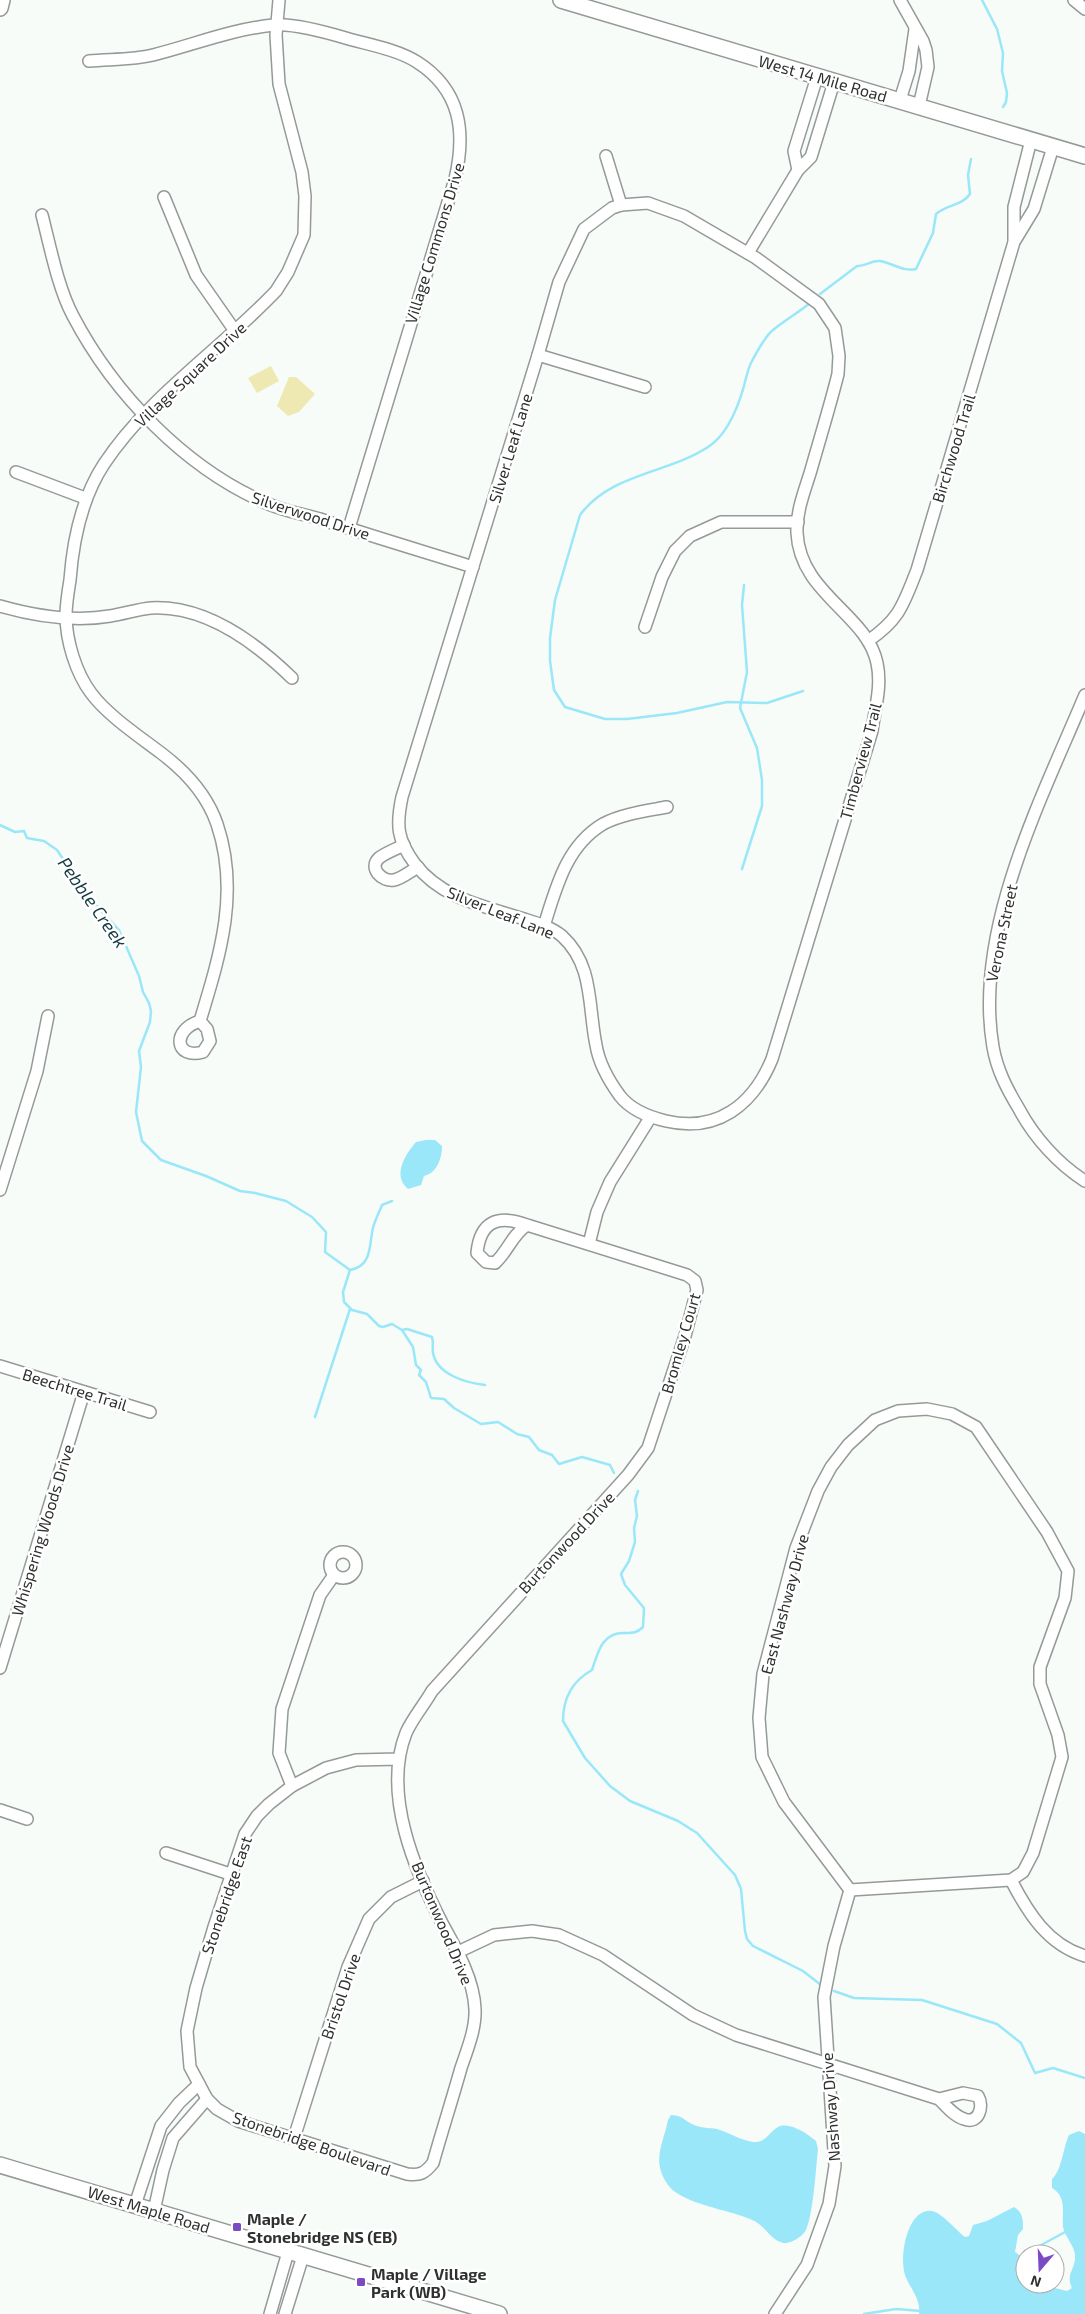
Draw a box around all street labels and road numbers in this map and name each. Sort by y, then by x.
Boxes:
street label: West 14 Mile Road [757,51,889,105]
street label: Village Commons Drive [400,160,468,326]
street label: Village Square Drive [130,317,250,431]
street label: Silver Leaf Lane [484,391,536,505]
street label: Birchwood Trail [927,391,979,505]
street label: Silverwood Drive [250,487,372,543]
street label: Timberview Trail [835,700,885,822]
street label: Silver Leaf Lane [445,882,557,942]
street label: Verona Street [981,883,1021,983]
street label: Bromley Court [657,1290,703,1396]
street label: Beechtree Trail [20,1364,130,1414]
street label: Whispering Woods Drive [7,1442,77,1618]
street label: Burtonwood Drive [514,1487,618,1597]
street label: East Nashway Drive [756,1532,812,1676]
street label: Stonebridge East [197,1833,255,1957]
street label: Burtonwood Drive [408,1859,478,1987]
street label: Bristol Drive [316,1951,364,2041]
street label: Nashway Drive [817,2052,843,2162]
street label: Stonebridge Boulevard [231,2107,393,2179]
street label: West Maple Road [85,2181,213,2237]

